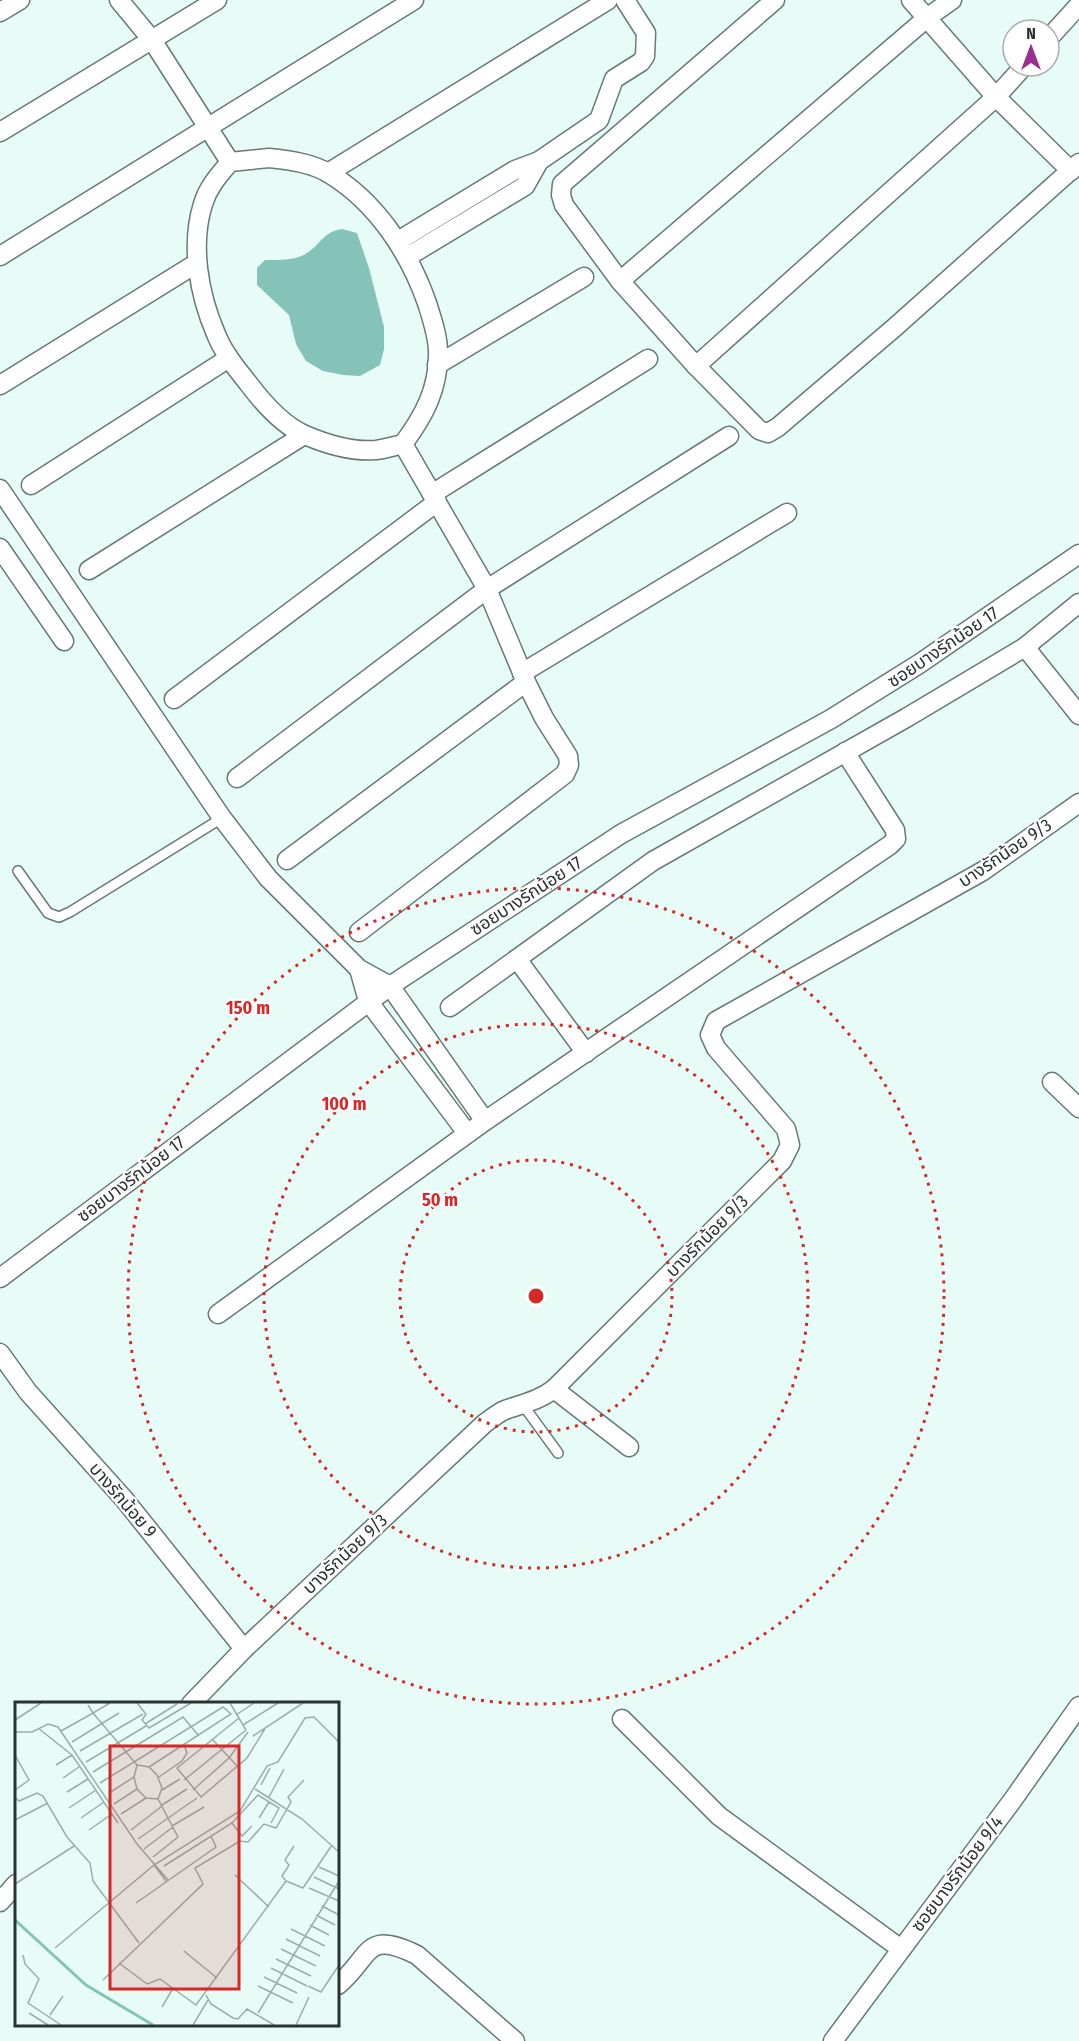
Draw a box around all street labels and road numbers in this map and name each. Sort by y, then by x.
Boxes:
street label: ซอยบางรักน้อย 17 [883,602,1003,692]
street label: บางรักน้อย 9/3 [954,814,1056,892]
street label: ซอยบางรักน้อย 17 [466,852,586,940]
street label: ซอยบางรักน้อย 17 [73,1131,189,1227]
street label: บางรักน้อย 9/3 [661,1190,753,1282]
street label: บางรักน้อย 9 [84,1458,162,1542]
street label: บางรักน้อย 9/3 [298,1509,392,1599]
street label: ซอยบางรักน้อย 9/4 [906,1812,1008,1936]

